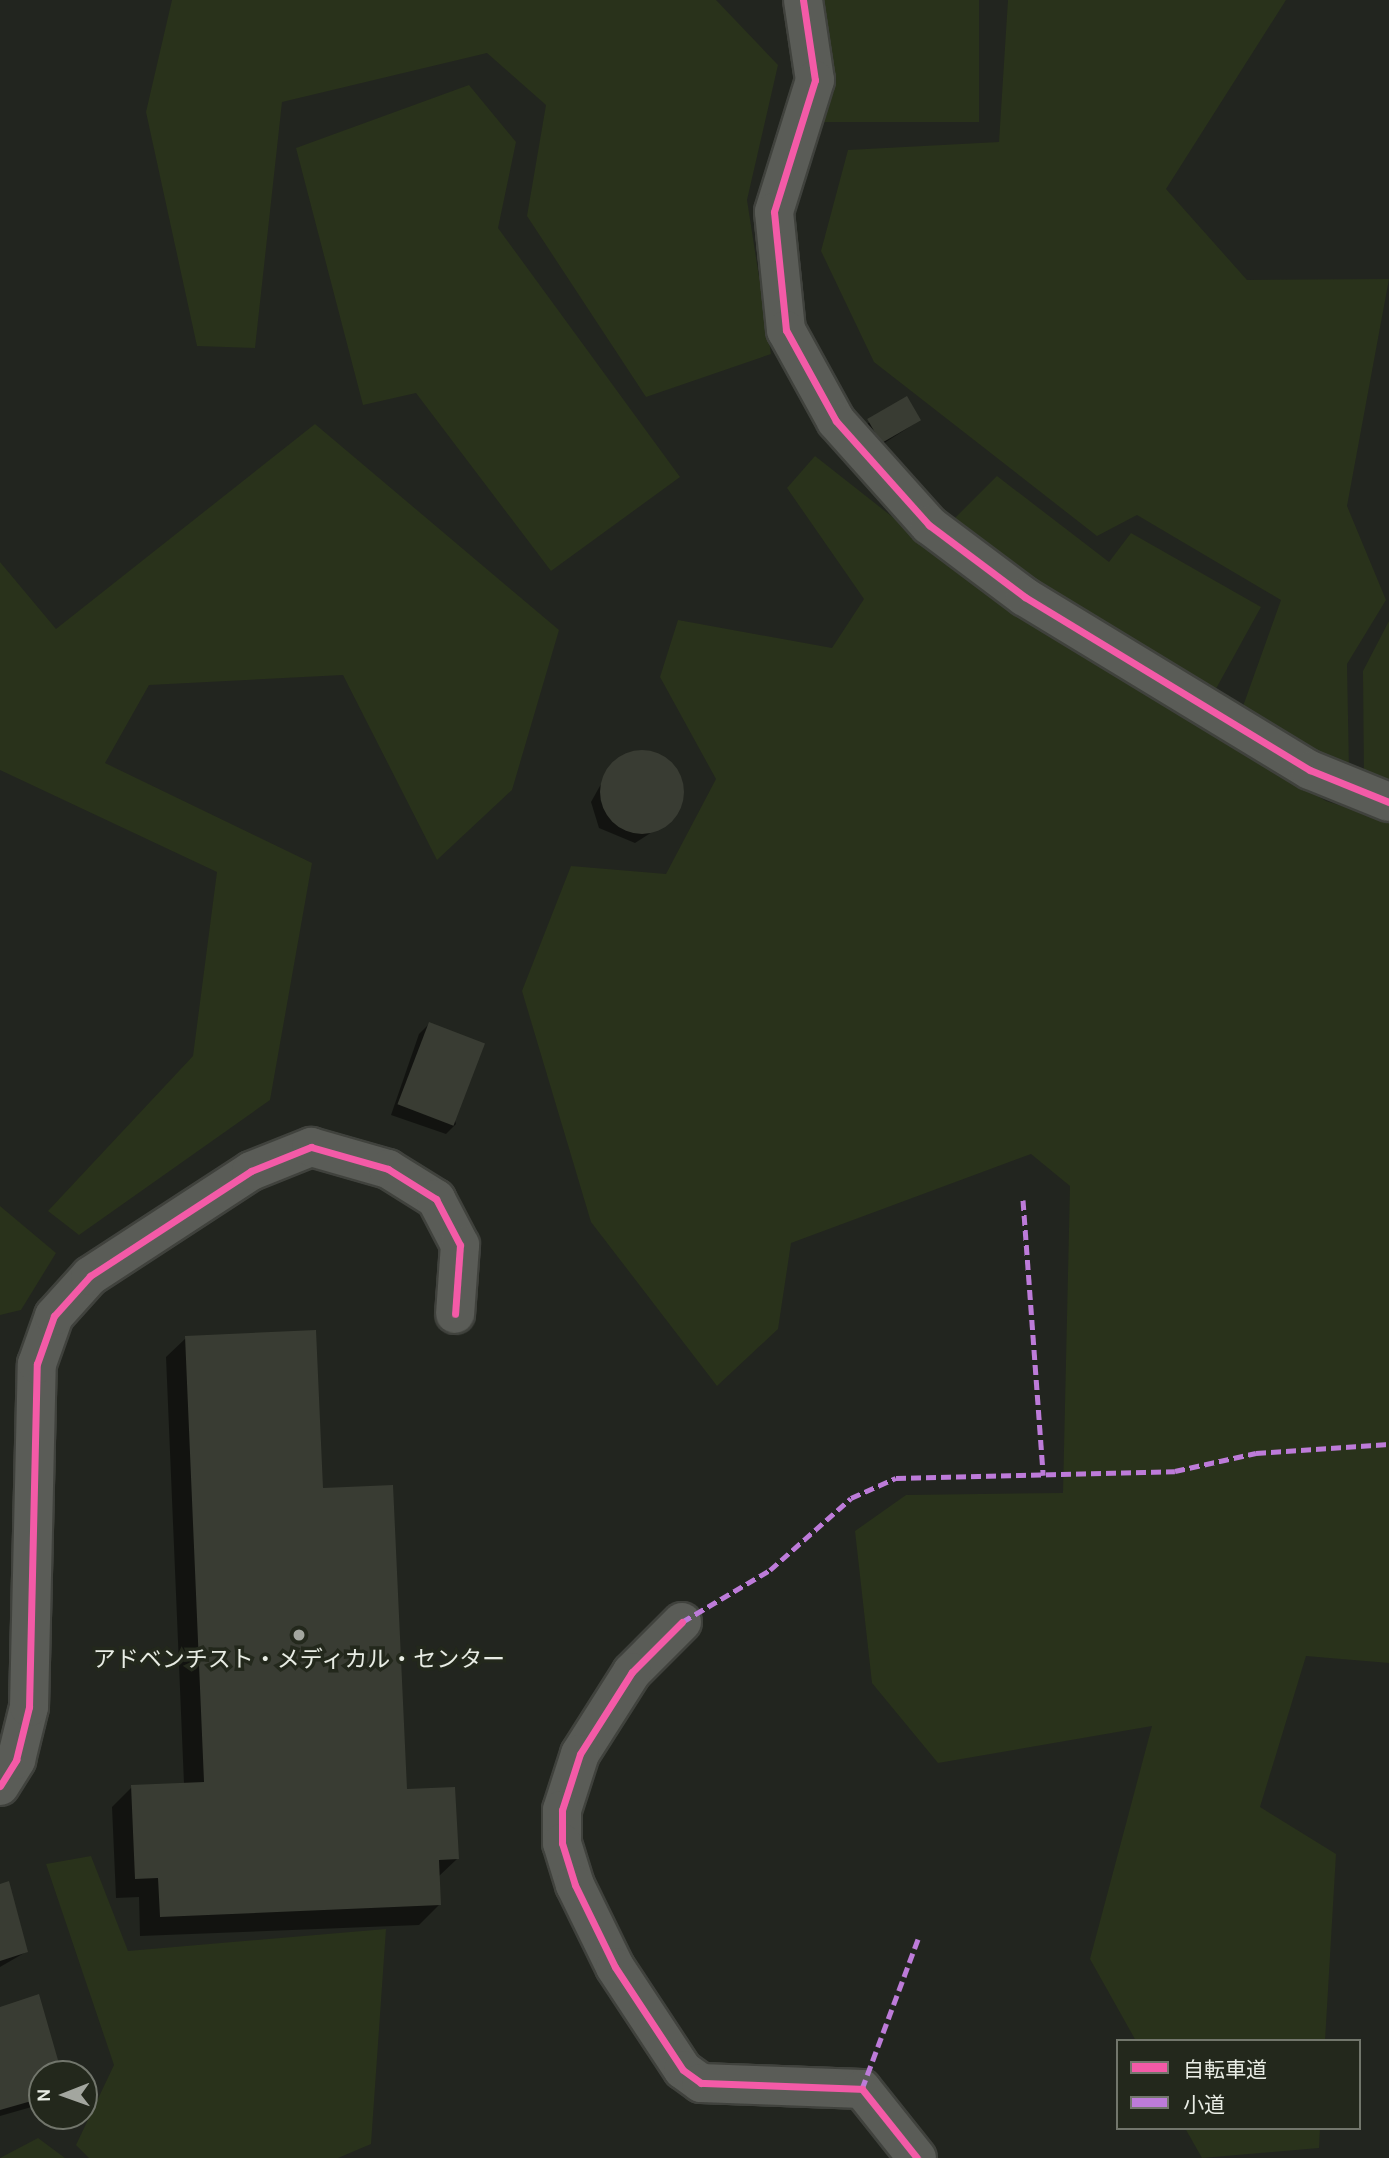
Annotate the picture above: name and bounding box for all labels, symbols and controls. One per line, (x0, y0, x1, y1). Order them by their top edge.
marker: アドベンチスト・メディカル・センター (291, 1627, 307, 1643)
place label: アドベンチスト・メディカル・センター (92, 1646, 506, 1674)
legend (1116, 2039, 1361, 2130)
text: 自転車道 (1183, 2058, 1267, 2082)
north arrow (28, 2060, 98, 2130)
text: N (33, 2088, 55, 2102)
text: 小道 (1183, 2093, 1225, 2117)

